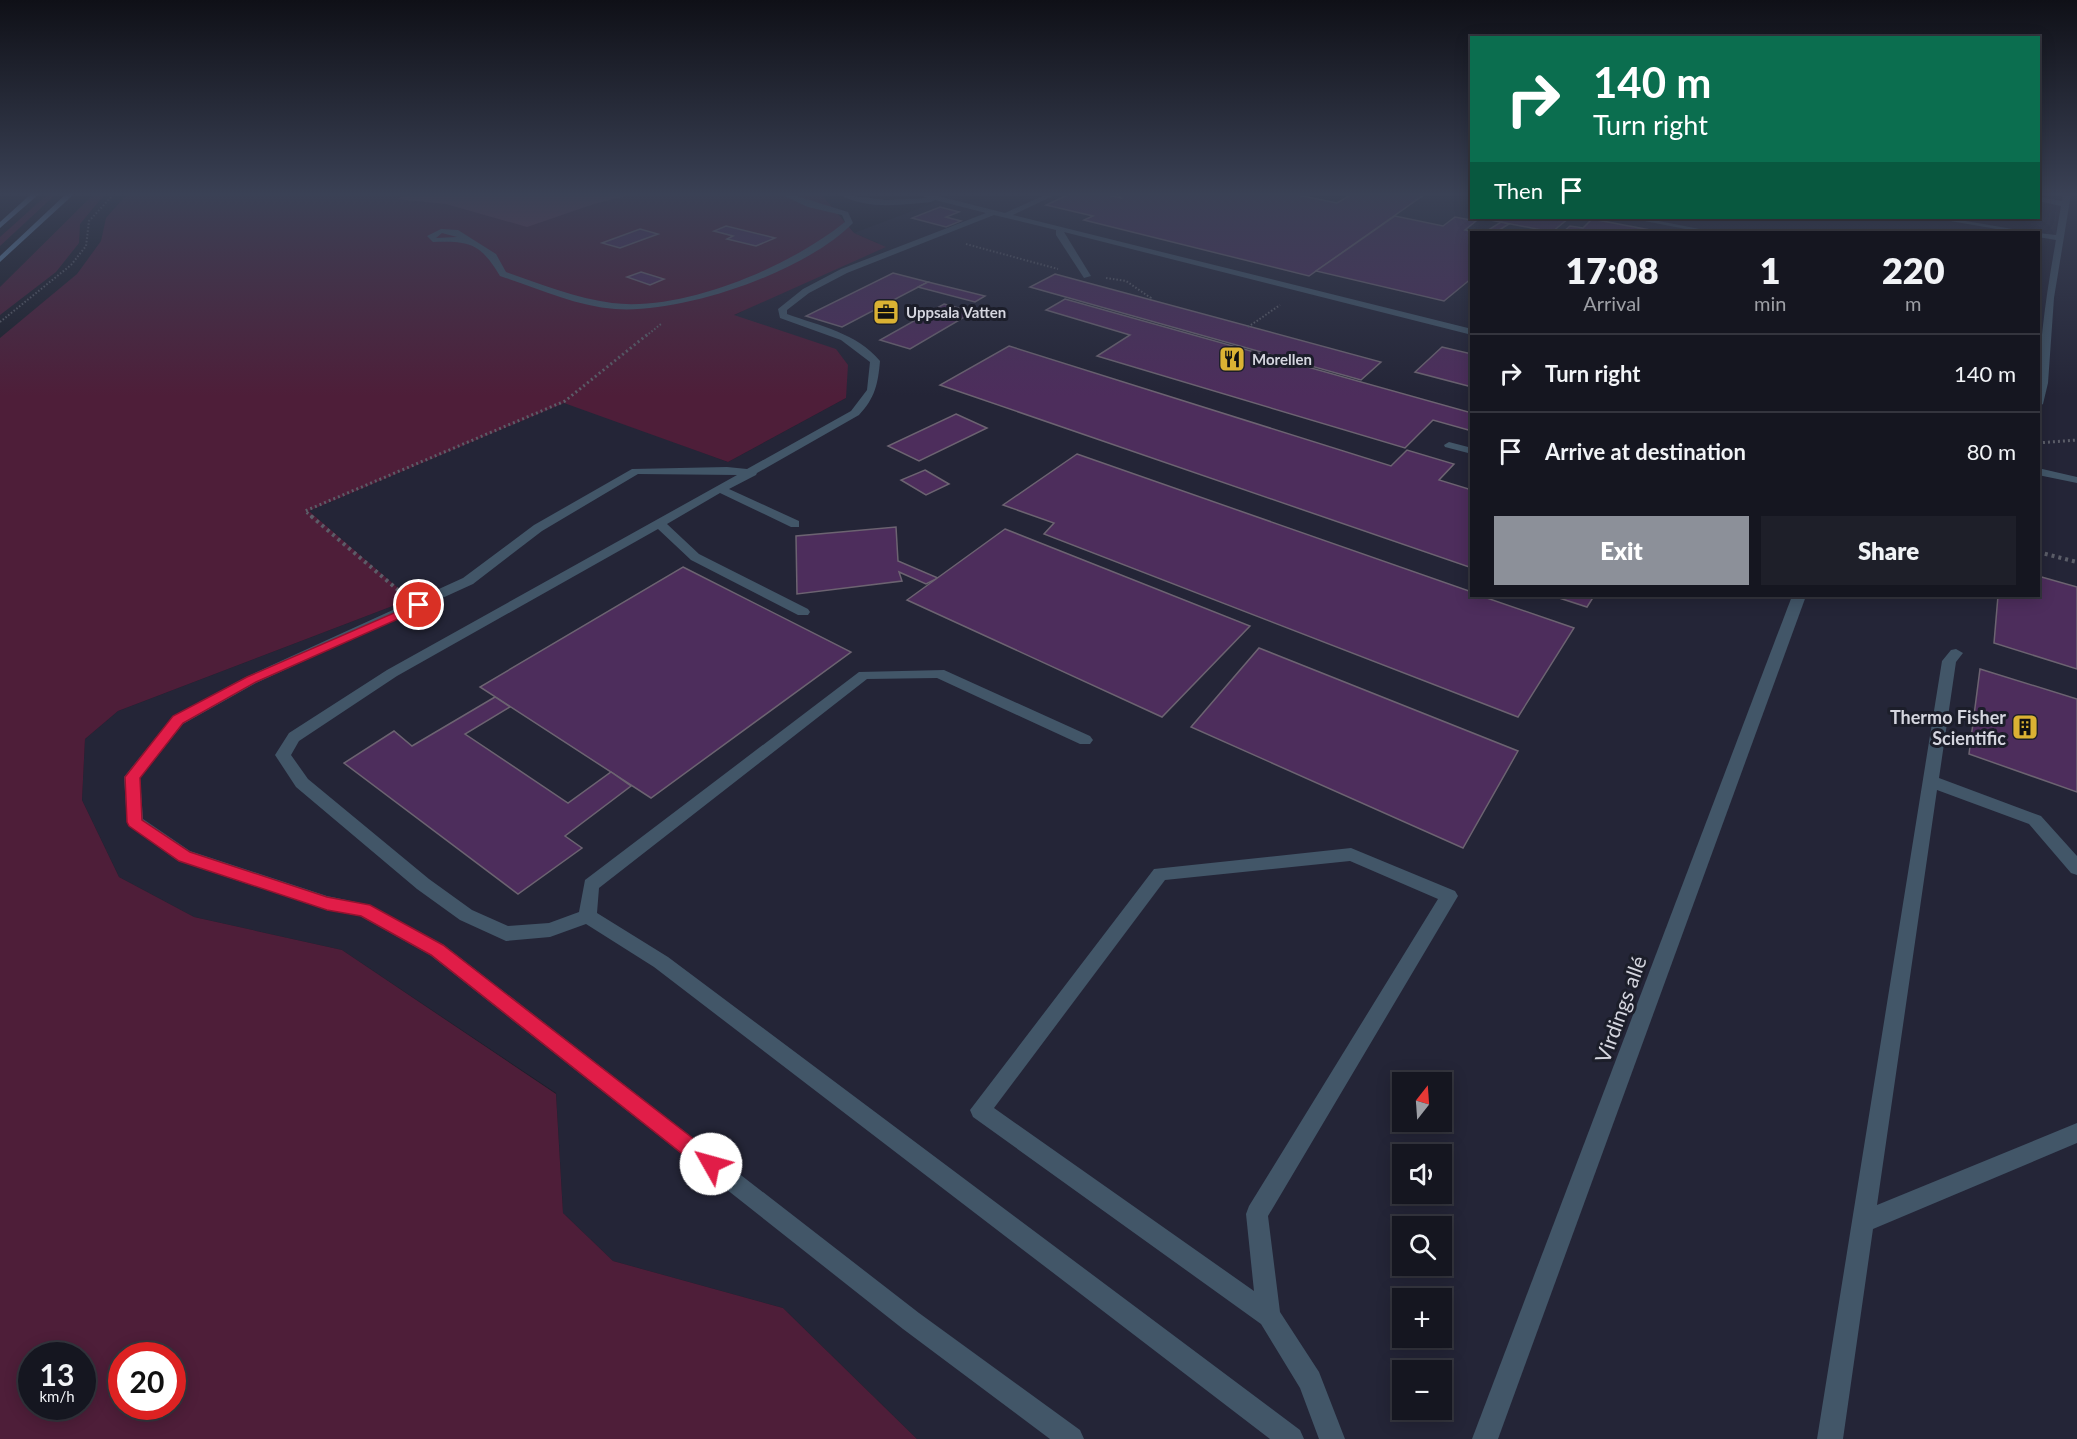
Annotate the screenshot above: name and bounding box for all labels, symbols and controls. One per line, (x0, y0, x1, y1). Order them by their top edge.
text: 140 m (1593, 57, 1711, 107)
icon: right (1494, 60, 1572, 138)
text: Turn right (1593, 108, 1708, 141)
icon: arrive (1555, 174, 1588, 207)
text: Then (1494, 177, 1543, 204)
text: 17:08 (1565, 248, 1659, 292)
text: 1 (1760, 248, 1781, 292)
text: 220 (1882, 248, 1945, 292)
text: Arrival (1583, 291, 1641, 315)
text: min (1754, 291, 1786, 315)
text: m (1905, 291, 1921, 315)
office icon: Uppsala Vatten (871, 297, 901, 327)
place label: Uppsala Vatten (906, 303, 1006, 321)
restaurant icon: Morellen (1217, 344, 1247, 374)
place label: Morellen (1252, 350, 1312, 368)
icon: right (1494, 357, 1527, 390)
text: Turn right (1545, 360, 1640, 387)
text: 140 m (1954, 360, 2016, 387)
icon: arrive (1494, 435, 1527, 468)
text: Arrive at destination (1545, 438, 1746, 465)
text: 80 m (1967, 438, 2016, 465)
button: Exit (1494, 516, 1749, 585)
button: Share (1761, 516, 2016, 585)
pin (393, 579, 444, 630)
icon: arrive (402, 588, 435, 621)
place label: Thermo Fisher Scientific (1890, 706, 2006, 749)
building icon: Thermo Fisher Scientific (2010, 712, 2040, 742)
street label: Virdings allé (1589, 952, 1651, 1066)
north arrow (1392, 1072, 1452, 1132)
map controls (1392, 1072, 1452, 1420)
position arrow (679, 1132, 743, 1196)
button: sound (1392, 1144, 1452, 1204)
button: search (1392, 1216, 1452, 1276)
button: + (1392, 1288, 1452, 1348)
speed limit sign: 20 (108, 1342, 186, 1420)
text: 13 (40, 1356, 74, 1392)
button: − (1392, 1360, 1452, 1420)
text: km/h (39, 1387, 75, 1405)

